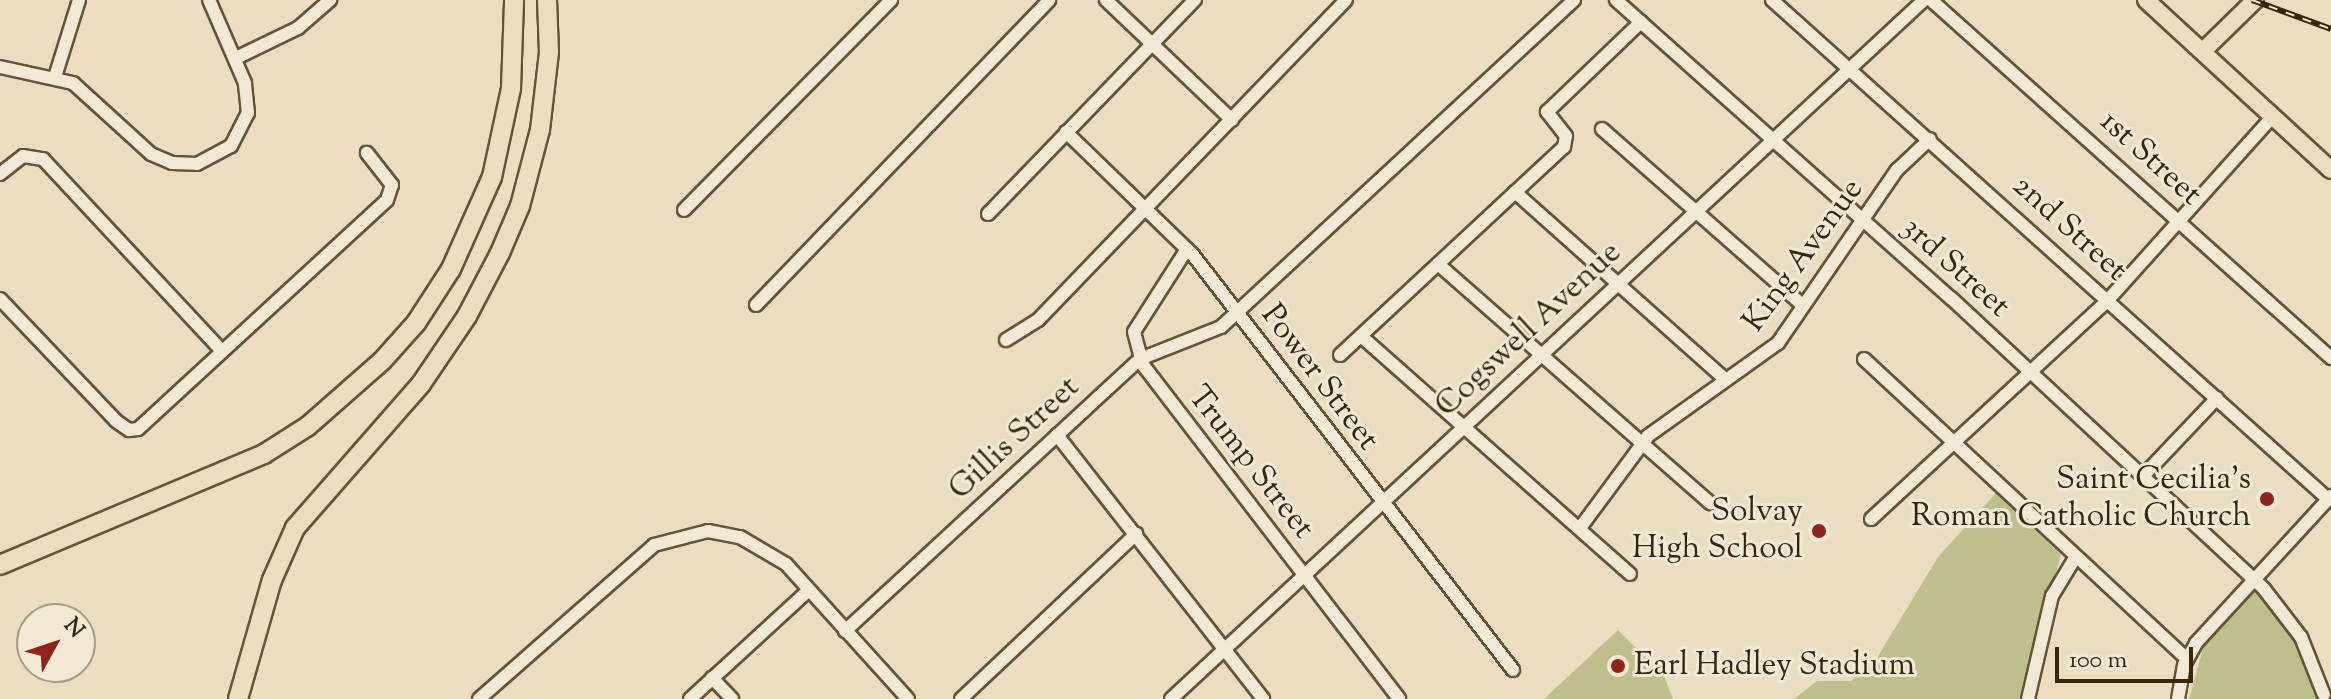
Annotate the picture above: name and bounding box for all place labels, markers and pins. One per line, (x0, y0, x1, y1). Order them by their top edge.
place label: Saint Cecilia's Roman Catholic Church (1911, 462, 2251, 537)
marker: Saint Cecilia's Roman Catholic Church (2258, 490, 2276, 508)
place label: Solvay High School (1632, 494, 1803, 569)
marker: Solvay High School (1810, 522, 1828, 540)
place label: Earl Hadley Stadium (1634, 647, 1915, 685)
marker: Earl Hadley Stadium (1609, 657, 1627, 675)

